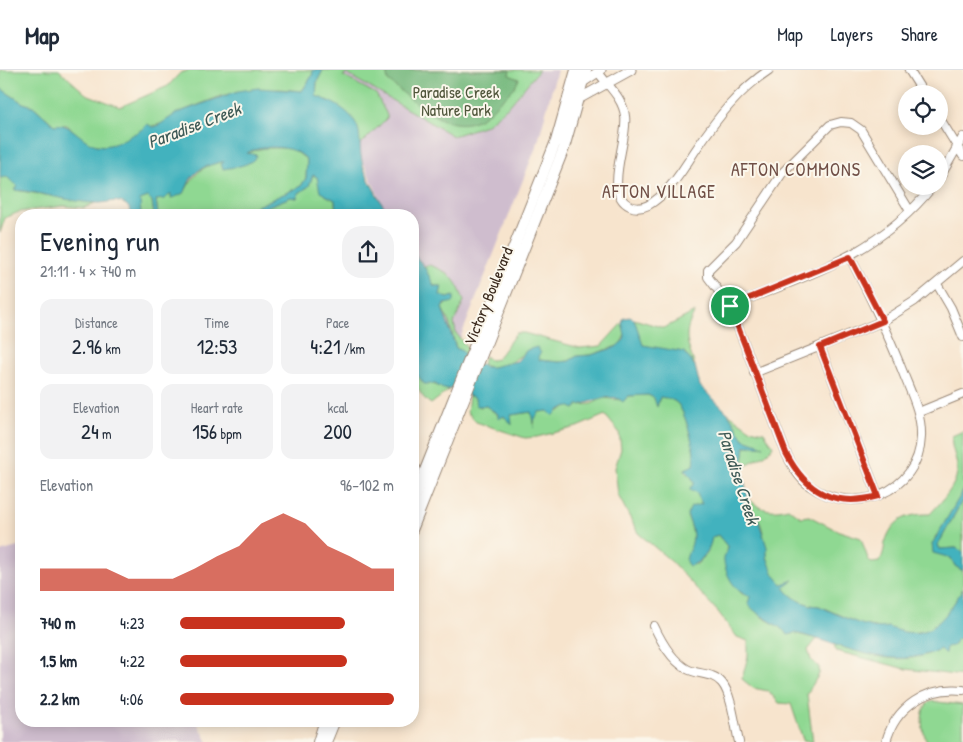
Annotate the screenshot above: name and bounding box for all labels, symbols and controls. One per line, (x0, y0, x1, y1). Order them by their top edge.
text: Map (25, 19, 59, 51)
text: Map (777, 22, 803, 47)
text: Layers (831, 22, 873, 47)
text: Share (901, 22, 938, 47)
park label: Paradise Creek Nature Park (413, 81, 500, 121)
map controls (898, 85, 948, 195)
button: locate (898, 85, 948, 135)
water label: Paradise Creek (144, 95, 245, 154)
button: layers (898, 145, 948, 195)
district label: AFTON COMMONS (731, 157, 861, 182)
district label: AFTON VILLAGE (602, 179, 716, 204)
text: Evening run (40, 222, 160, 260)
button: share (342, 226, 394, 278)
street label: Victory Boulevard (458, 244, 518, 348)
text: 21:11 · 4 × 740 m (40, 260, 136, 282)
pin (709, 285, 751, 327)
icon: arrive (716, 292, 744, 320)
text: Distance (75, 313, 118, 332)
text: Time (205, 313, 229, 332)
text: Pace (326, 313, 349, 332)
text: 2.96 (72, 332, 102, 361)
text: 12:53 (197, 332, 237, 361)
text: 4:21 (310, 332, 341, 361)
text: km (102, 339, 121, 358)
text: /km (341, 339, 365, 358)
text: Elevation (73, 398, 120, 417)
text: Heart rate (191, 398, 243, 417)
text: kcal (327, 398, 348, 417)
text: 24 (81, 417, 99, 446)
text: 156 (192, 417, 217, 446)
text: 200 (323, 417, 352, 446)
text: m (99, 424, 112, 443)
text: bpm (217, 424, 242, 443)
water label: Paradise Creek (712, 427, 766, 529)
text: Elevation (40, 474, 93, 496)
text: 96–102 m (340, 474, 394, 496)
text: 740 m (40, 612, 76, 634)
text: 4:23 (120, 612, 144, 634)
text: 1.5 km (40, 650, 77, 672)
text: 4:22 (120, 650, 145, 672)
text: 2.2 km (40, 688, 80, 710)
text: 4:06 (120, 688, 143, 710)

